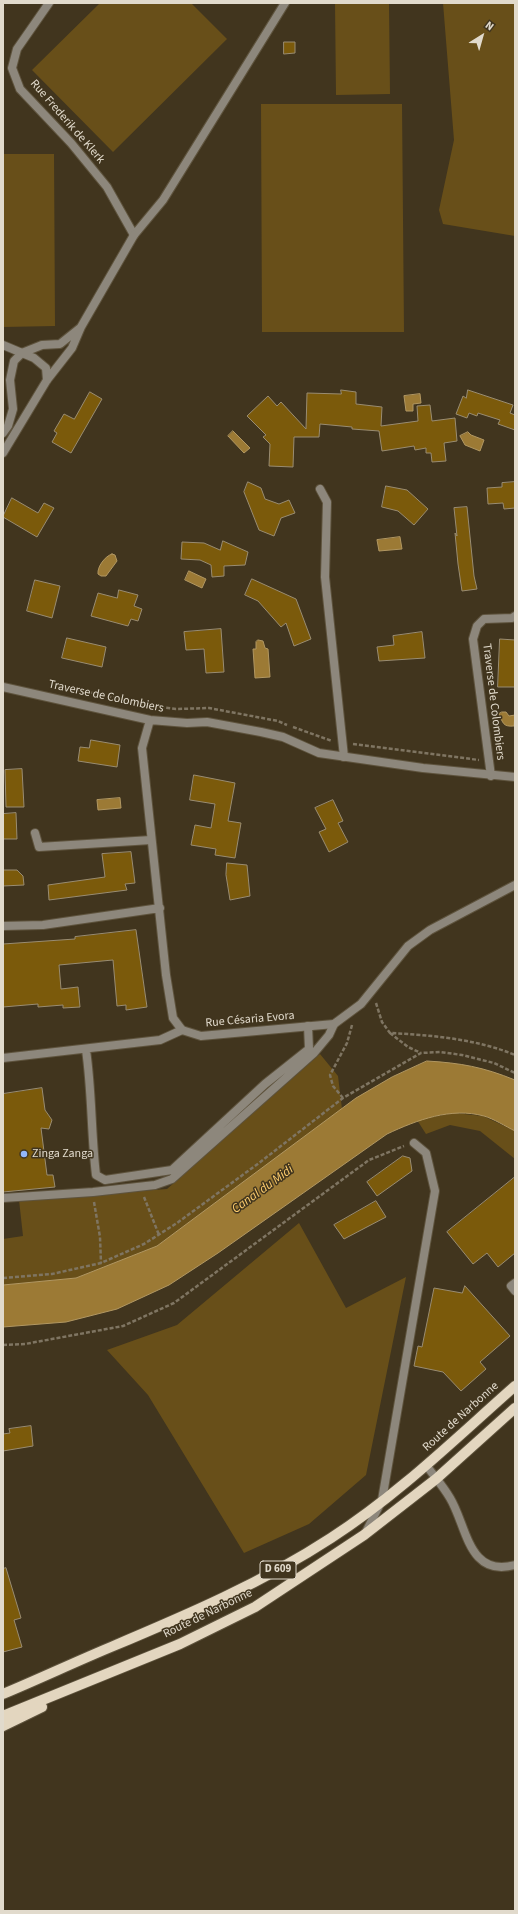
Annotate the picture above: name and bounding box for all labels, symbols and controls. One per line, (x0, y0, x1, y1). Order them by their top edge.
north arrow (462, 16, 502, 56)
text: N (482, 18, 497, 34)
street label: Rue Frederik de Klerk (27, 77, 107, 167)
street label: Traverse de Colombiers (479, 643, 507, 761)
street label: Traverse de Colombiers (47, 678, 165, 716)
street label: Rue Césaria Evora (205, 1009, 295, 1031)
place label: Zinga Zanga (32, 1147, 93, 1161)
marker: Zinga Zanga (19, 1149, 29, 1159)
water label: Canal du Midi (229, 1162, 297, 1218)
street label: Route de Narbonne (420, 1379, 502, 1455)
road number: D 609 (260, 1561, 296, 1579)
street label: Route de Narbonne (161, 1586, 255, 1642)

